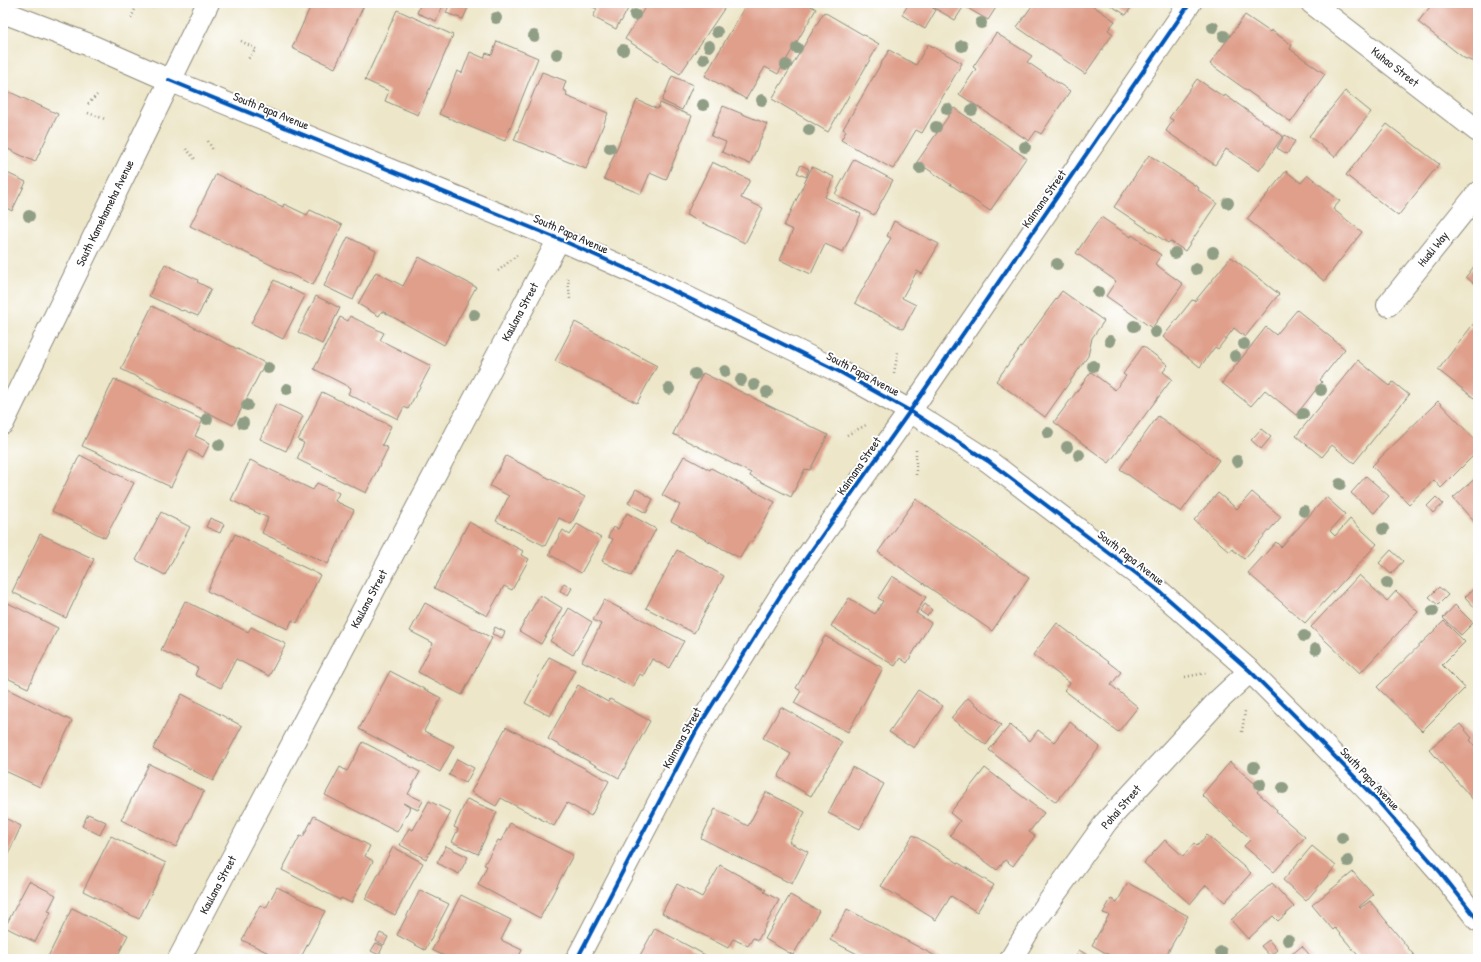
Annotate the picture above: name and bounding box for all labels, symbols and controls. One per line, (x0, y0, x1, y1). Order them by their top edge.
street label: Kuhao Street (1368, 43, 1423, 91)
street label: South Papa Avenue (231, 88, 312, 134)
street label: South Kamehameha Avenue (71, 156, 138, 269)
street label: Kaimana Street (1017, 166, 1070, 231)
street label: South Papa Avenue (531, 209, 612, 258)
street label: Huali Way (1413, 227, 1452, 270)
street label: Kaulana Street (497, 279, 543, 344)
street label: South Papa Avenue (824, 347, 903, 400)
street label: Kaimana Street (832, 433, 885, 498)
street label: South Papa Avenue (1094, 526, 1168, 589)
street label: Kaulana Street (346, 566, 392, 631)
street label: Kaimana Street (658, 703, 706, 771)
street label: South Papa Avenue (1337, 743, 1404, 814)
street label: Pohai Street (1097, 780, 1145, 833)
street label: Kaulana Street (195, 852, 241, 917)

